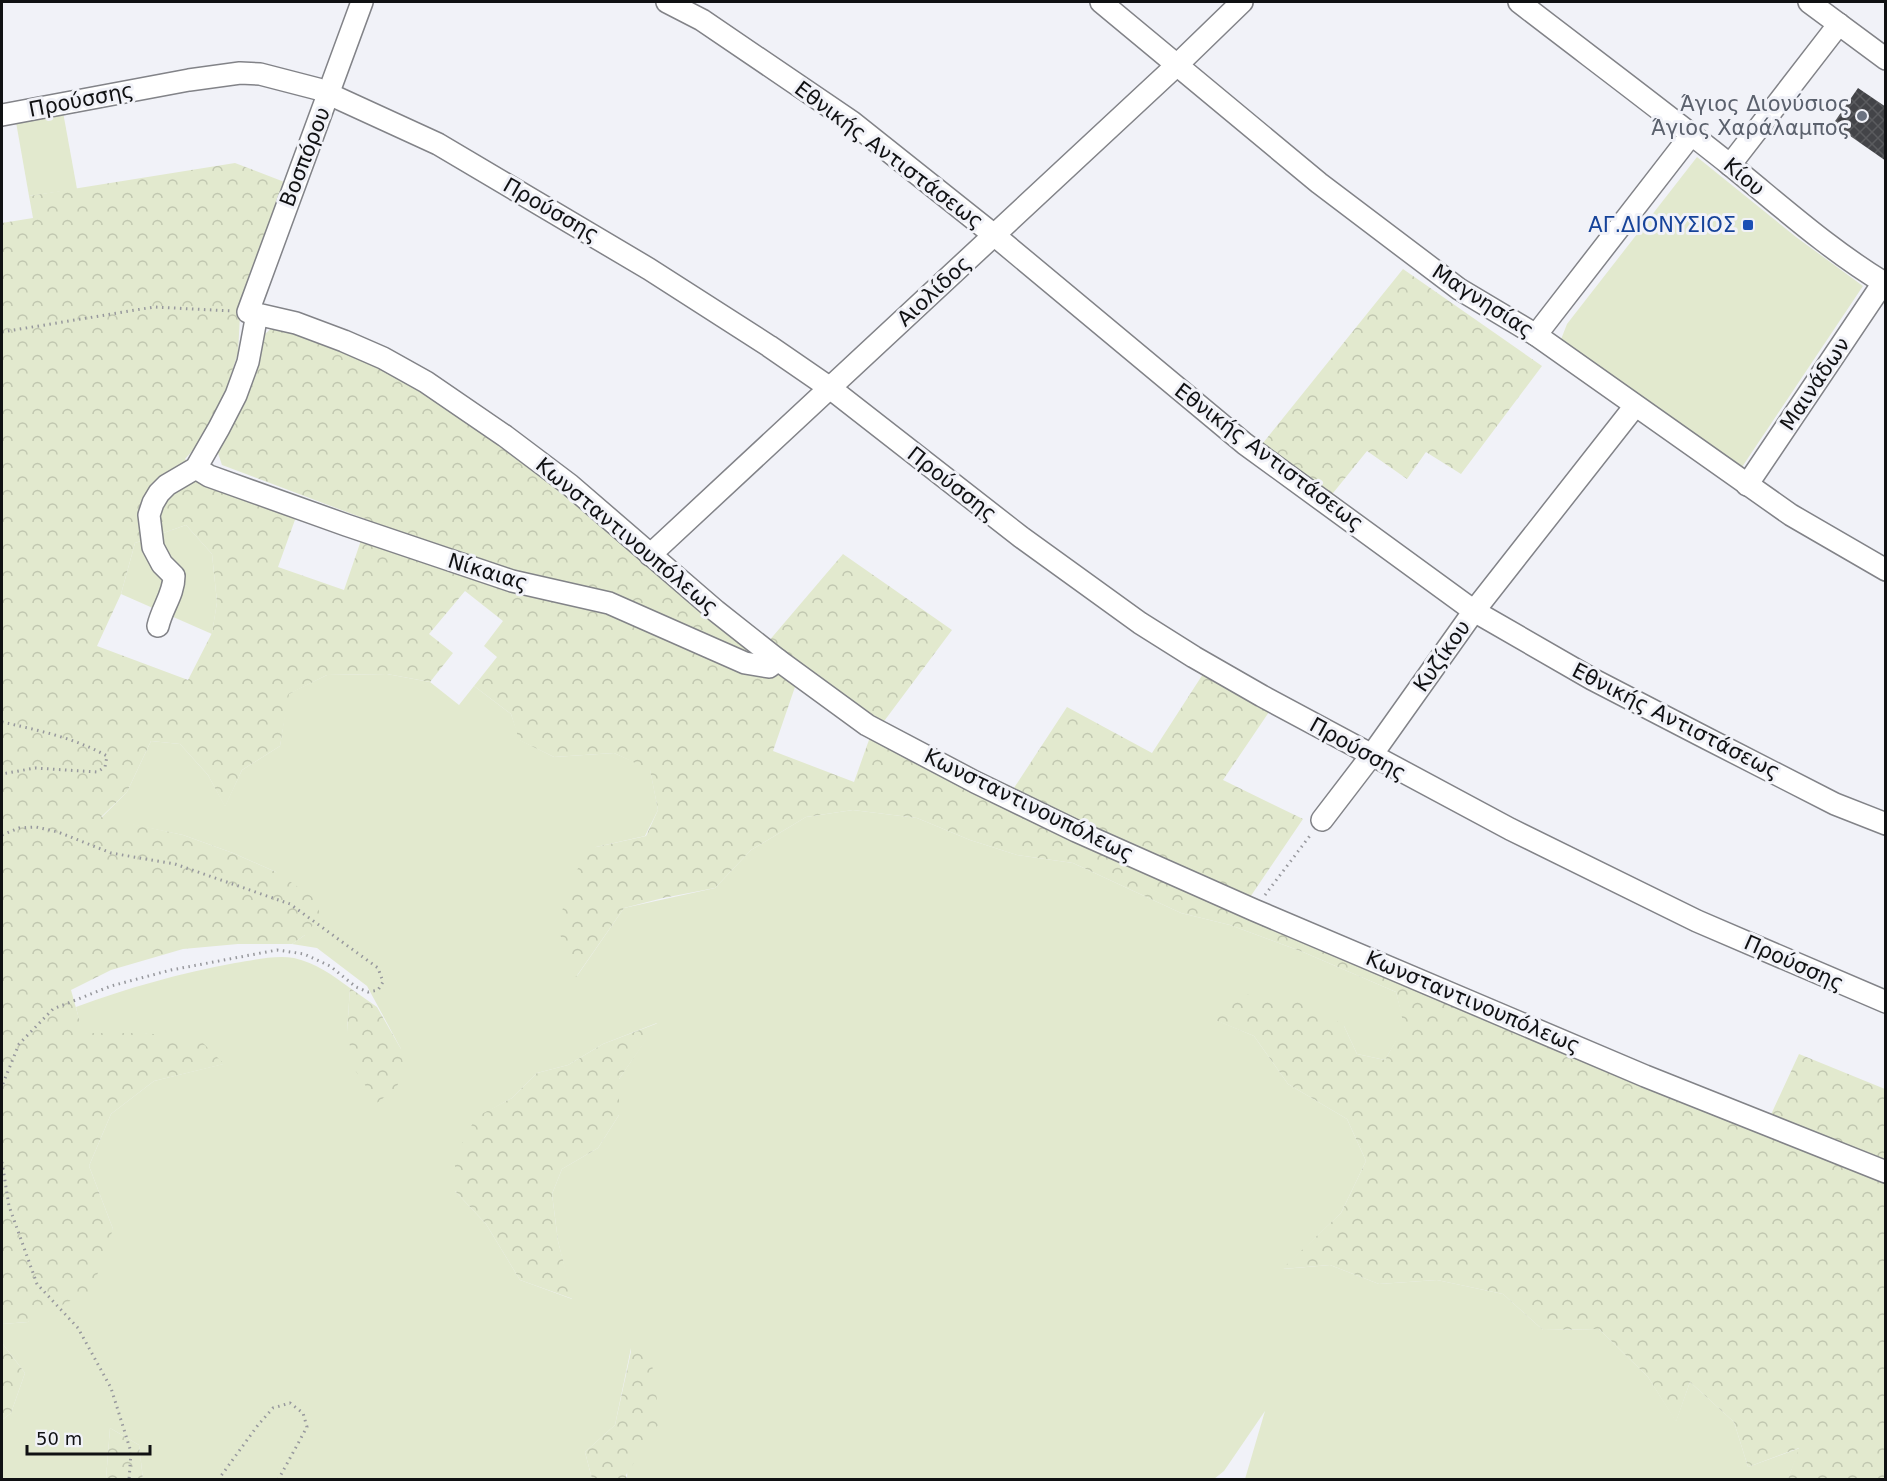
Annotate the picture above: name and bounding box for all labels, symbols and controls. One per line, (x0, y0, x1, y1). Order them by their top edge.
street label: Εθνικής Αντιστάσεως (790, 76, 988, 234)
street label: Προύσσης (26, 78, 136, 122)
place label: Άγιος Διονύσιος Άγιος Χαράλαμπος (1651, 92, 1850, 140)
street label: Βοσπόρου (275, 104, 335, 210)
marker: Άγιος Διονύσιος Άγιος Χαράλαμπος (1855, 109, 1869, 123)
street label: Κίου (1719, 153, 1769, 201)
street label: Προύσσης (499, 173, 603, 247)
place label: ΑΓ.ΔΙΟΝΥΣΙΟΣ (1588, 213, 1736, 237)
marker: ΑΓ.ΔΙΟΝΥΣΙΟΣ (1741, 218, 1755, 232)
street label: Αιολίδος (892, 251, 976, 331)
street label: Μαγνησίας (1428, 259, 1538, 343)
street label: Μαινάδων (1775, 333, 1855, 435)
street label: Εθνικής Αντιστάσεως (1170, 378, 1368, 536)
street label: Προύσσης (903, 442, 1001, 526)
street label: Κωνσταντινουπόλεως (531, 453, 723, 619)
street label: Νίκαιας (445, 548, 531, 596)
street label: Κυζίκου (1409, 616, 1475, 696)
street label: Εθνικής Αντιστάσεως (1568, 658, 1784, 784)
street label: Προύσσης (1306, 713, 1410, 785)
street label: Κωνσταντινουπόλεως (920, 744, 1138, 866)
street label: Προύσσης (1741, 930, 1847, 996)
street label: Κωνσταντινουπόλεως (1362, 946, 1584, 1058)
scale bar (27, 1418, 150, 1456)
text: 50 m (36, 1428, 82, 1449)

